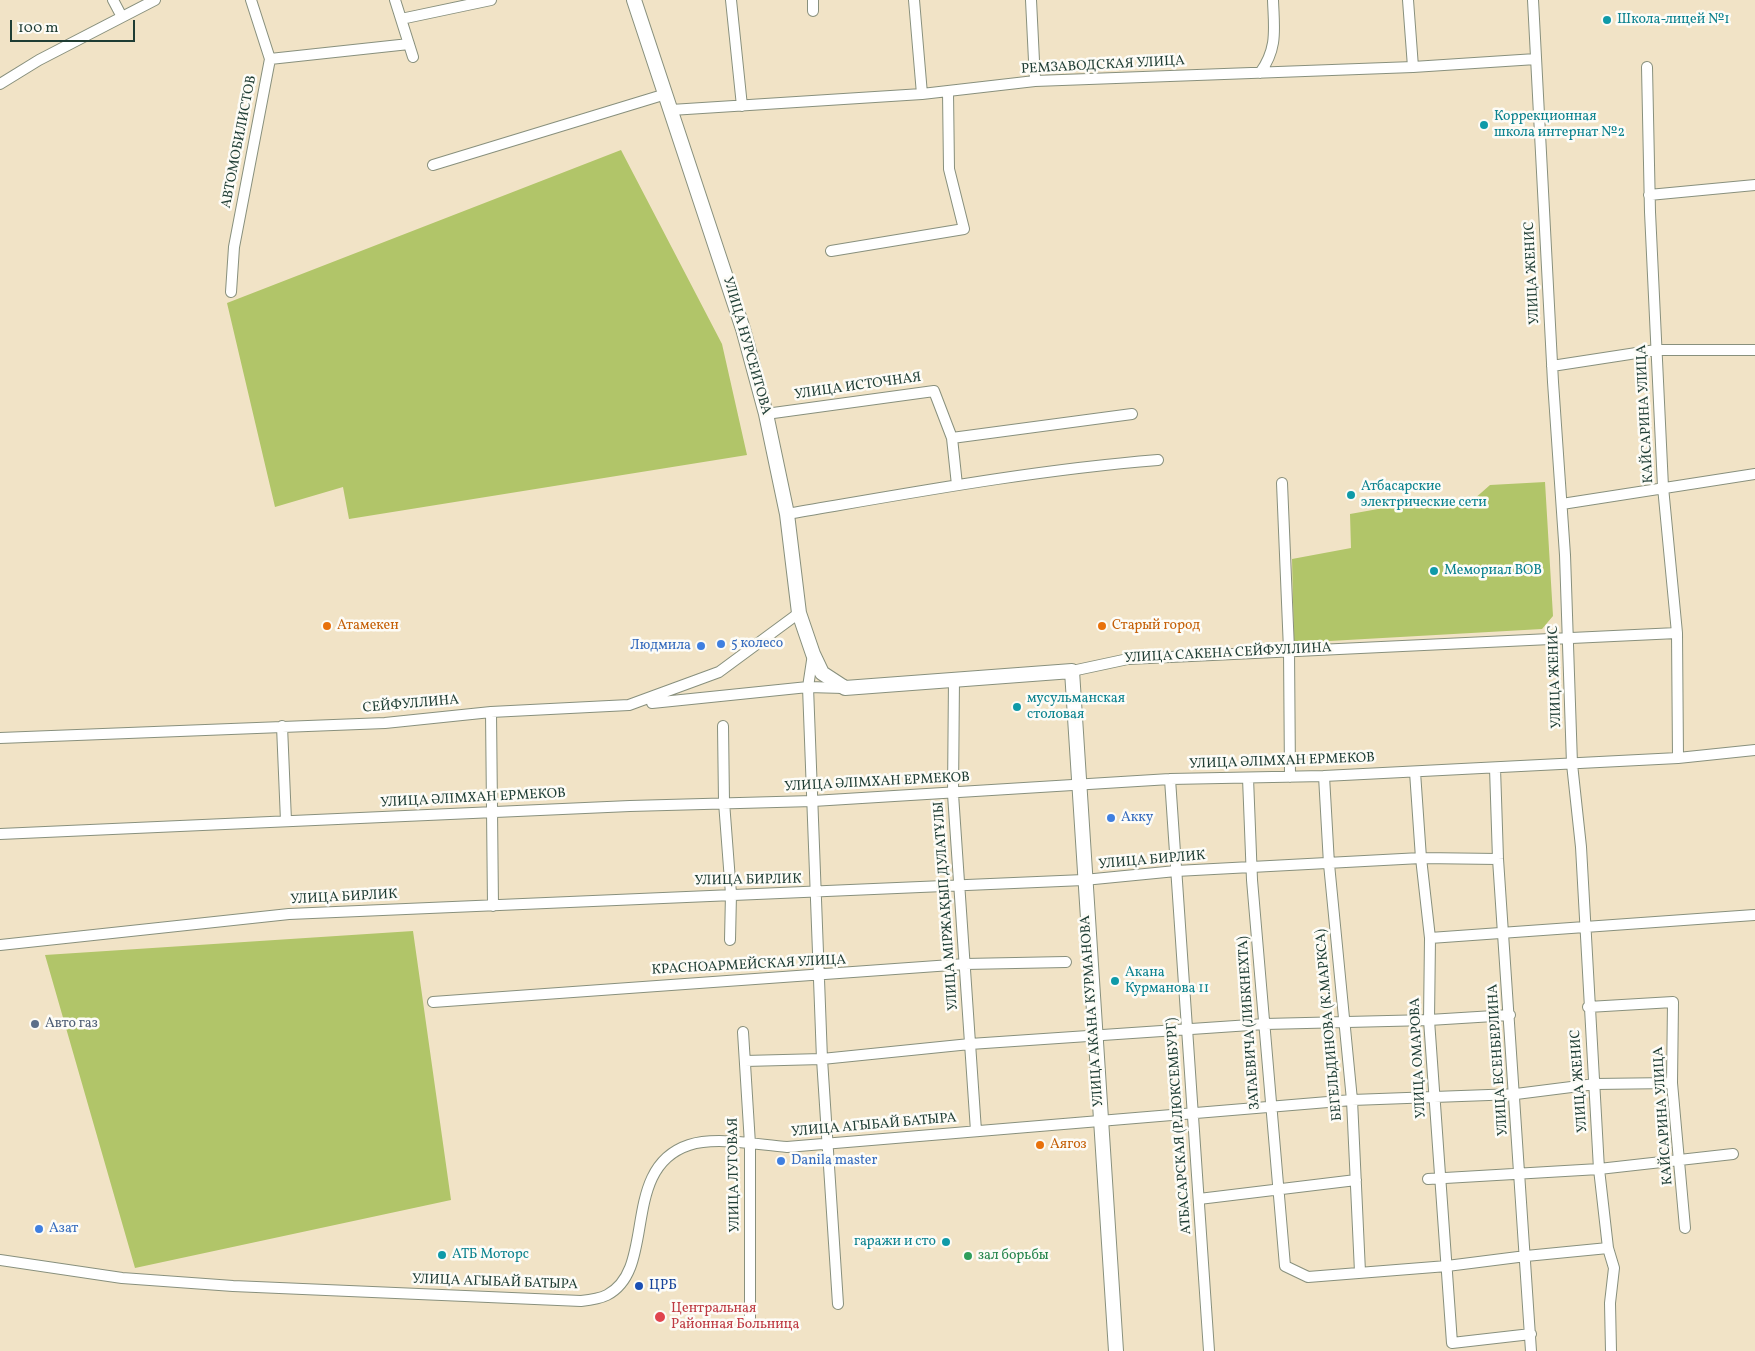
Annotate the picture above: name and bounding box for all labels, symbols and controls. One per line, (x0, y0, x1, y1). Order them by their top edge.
scale bar (12, 10, 138, 42)
place label: Школа-лицей №1 (1617, 12, 1730, 28)
marker: Школа-лицей №1 (1601, 14, 1613, 26)
text: 100 m (18, 18, 58, 39)
street label: РЕМЗАВОДСКАЯ УЛИЦА (1021, 53, 1185, 79)
street label: АВТОМОБИЛИСТОВ (219, 74, 261, 210)
place label: Коррекционная школа интернат №2 (1494, 109, 1625, 142)
marker: Коррекционная школа интернат №2 (1478, 119, 1490, 131)
street label: УЛИЦА ЖЕНИС (1522, 221, 1544, 325)
street label: УЛИЦА НУРСЕИТОВА (718, 275, 774, 417)
street label: КАЙСАРИНА УЛИЦА (1634, 344, 1658, 484)
street label: УЛИЦА ИСТОЧНАЯ (793, 370, 923, 404)
place label: Атбасарские электрические сети (1361, 479, 1487, 512)
marker: Атбасарские электрические сети (1345, 489, 1357, 501)
place label: Мемориал ВОВ (1444, 563, 1542, 579)
marker: Мемориал ВОВ (1428, 565, 1440, 577)
place label: Атамекен (337, 618, 399, 634)
place label: Старый город (1112, 618, 1200, 634)
marker: Атамекен (321, 620, 333, 632)
marker: Старый город (1096, 620, 1108, 632)
street label: УЛИЦА ЖЕНИС (1546, 625, 1566, 729)
place label: 5 колесо (731, 636, 783, 652)
place label: Людмила (630, 638, 691, 654)
marker: 5 колесо (715, 638, 727, 650)
marker: Людмила (695, 640, 707, 652)
street label: УЛИЦА САКЕНА СЕЙФУЛЛИНА (1124, 640, 1332, 668)
place label: мусульманская столовая (1027, 691, 1125, 724)
street label: СЕЙФУЛЛИНА (362, 692, 460, 718)
marker: мусульманская столовая (1011, 701, 1023, 713)
street label: УЛИЦА ӘЛІМХАН ЕРМЕКОВ (1189, 750, 1375, 774)
street label: УЛИЦА ӘЛІМХАН ЕРМЕКОВ (784, 770, 970, 796)
street label: УЛИЦА ӘЛІМХАН ЕРМЕКОВ (380, 786, 566, 812)
street label: УЛИЦА МІРЖАҚЫП ДУЛАТҰЛЫ (931, 801, 963, 1011)
place label: Акку (1121, 810, 1153, 826)
marker: Акку (1105, 812, 1117, 824)
street label: УЛИЦА БИРЛИК (1098, 848, 1206, 874)
street label: УЛИЦА БИРЛИК (694, 872, 802, 890)
street label: УЛИЦА БИРЛИК (290, 887, 398, 909)
street label: УЛИЦА АКАНА КУРМАНОВА (1078, 915, 1108, 1107)
street label: БЕГЕЛЬДИНОВА (К.МАРКСА) (1313, 928, 1347, 1122)
street label: ЗАТАЕВИЧА (ЛИБКНЕХТА) (1236, 935, 1264, 1111)
street label: КРАСНОАРМЕЙСКАЯ УЛИЦА (651, 953, 847, 979)
place label: Акана Курманова 11 (1125, 965, 1209, 998)
marker: Акана Курманова 11 (1109, 975, 1121, 987)
street label: УЛИЦА ЕСЕНБЕРЛИНА (1485, 983, 1513, 1137)
street label: УЛИЦА ОМАРОВА (1407, 997, 1431, 1119)
place label: Авто газ (45, 1016, 98, 1032)
street label: АТБАСАРСКАЯ (Р.ЛЮКСЕМБУРГ) (1164, 1017, 1196, 1235)
marker: Авто газ (29, 1018, 41, 1030)
street label: УЛИЦА ЖЕНИС (1568, 1029, 1592, 1133)
street label: КАЙСАРИНА УЛИЦА (1651, 1046, 1677, 1186)
street label: УЛИЦА АГЫБАЙ БАТЫРА (791, 1110, 957, 1142)
street label: УЛИЦА ЛУГОВАЯ (726, 1117, 744, 1233)
place label: Аягоз (1050, 1137, 1087, 1153)
marker: Аягоз (1034, 1139, 1046, 1151)
place label: Danila master (791, 1153, 877, 1169)
marker: Danila master (775, 1155, 787, 1167)
place label: Азат (49, 1221, 78, 1237)
marker: Азат (33, 1223, 45, 1235)
place label: гаражи и сто (854, 1234, 936, 1250)
marker: гаражи и сто (940, 1236, 952, 1248)
place label: АТБ Моторс (452, 1247, 529, 1263)
place label: зал борьбы (978, 1248, 1049, 1264)
marker: АТБ Моторс (436, 1249, 448, 1261)
marker: зал борьбы (962, 1250, 974, 1262)
street label: УЛИЦА АГЫБАЙ БАТЫРА (412, 1272, 578, 1294)
place label: ЦРБ (649, 1278, 677, 1294)
marker: ЦРБ (633, 1280, 645, 1292)
place label: Центральная Районная Больница (671, 1301, 799, 1334)
marker: Центральная Районная Больница (653, 1310, 667, 1324)

